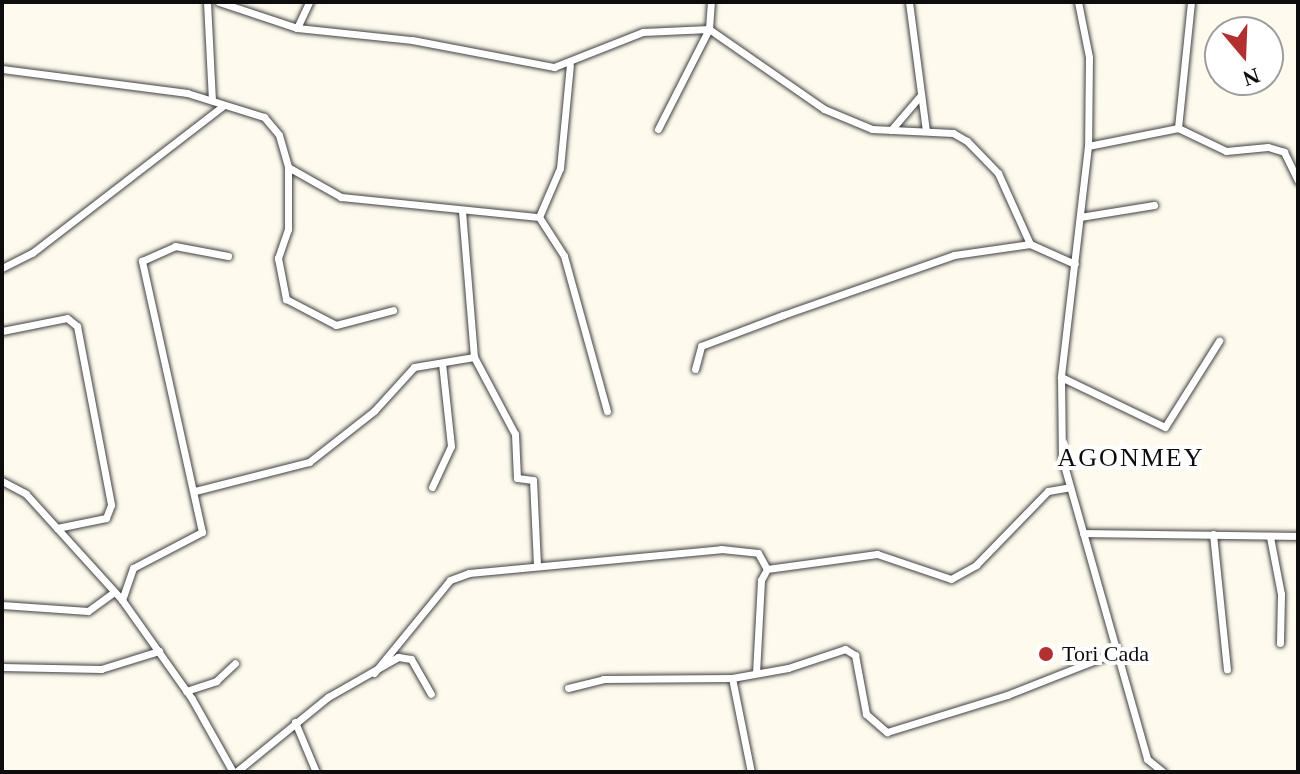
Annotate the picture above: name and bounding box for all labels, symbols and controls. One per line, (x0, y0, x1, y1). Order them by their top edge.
north arrow (1204, 16, 1284, 96)
text: N (1240, 63, 1263, 92)
district label: AGONMEY (1058, 442, 1204, 474)
place label: Tori Cada (1062, 641, 1149, 667)
marker: Tori Cada (1037, 645, 1055, 663)

